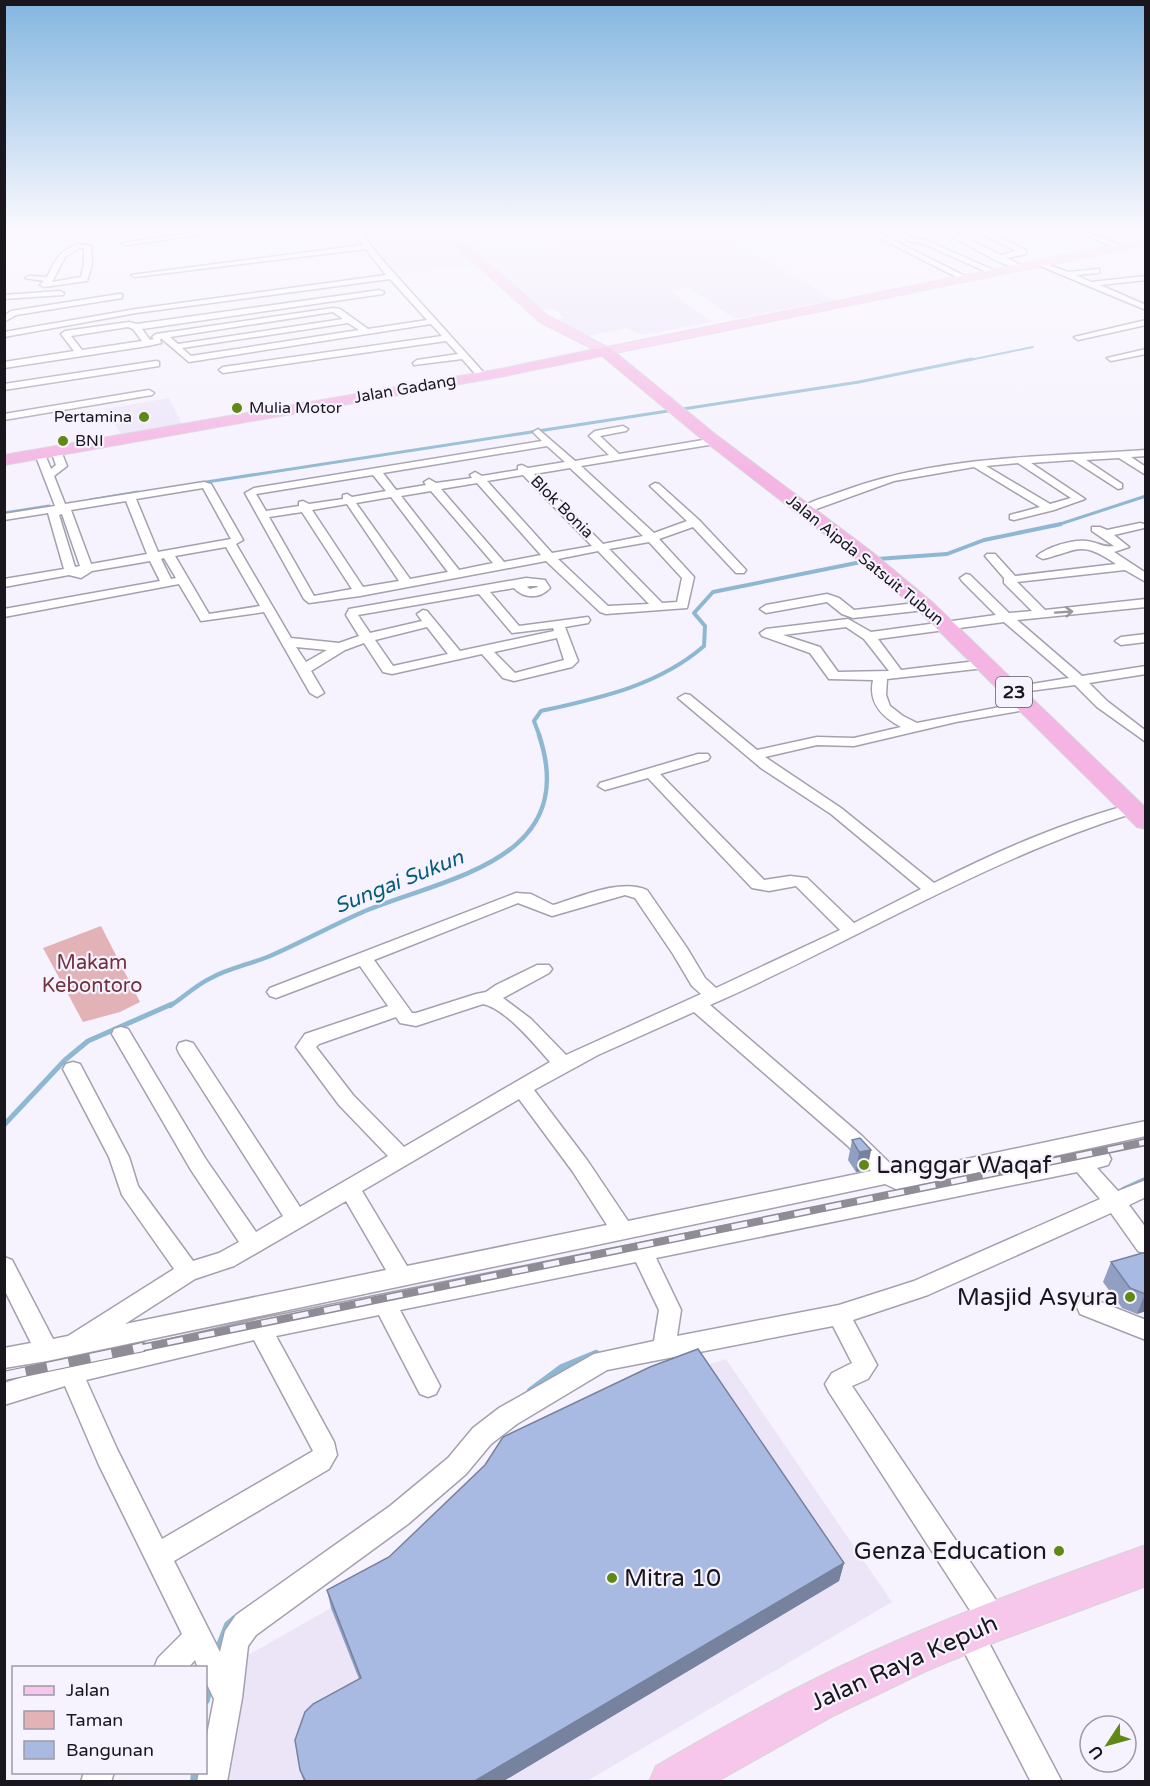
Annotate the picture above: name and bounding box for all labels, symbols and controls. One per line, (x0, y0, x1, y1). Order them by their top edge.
street label: Jalan Gadang (352, 370, 458, 408)
place label: Mulia Motor (249, 398, 343, 418)
marker: Mulia Motor (230, 401, 244, 415)
place label: Pertamina (54, 407, 132, 427)
marker: Pertamina (137, 410, 151, 424)
place label: BNI (75, 431, 104, 451)
marker: BNI (56, 434, 70, 448)
street label: Blok Bonia (526, 471, 598, 543)
street label: Jalan Aipda Satsuit Tubun (782, 490, 948, 630)
one-way arrow (1054, 606, 1074, 617)
road number: 23 (996, 677, 1032, 707)
water label: Sungai Sukun (331, 844, 468, 919)
park label: Makam Kebontoro (42, 951, 142, 998)
place label: Langgar Waqaf (876, 1151, 1052, 1180)
marker: Langgar Waqaf (857, 1158, 871, 1172)
place label: Masjid Asyura (957, 1283, 1118, 1312)
marker: Masjid Asyura (1123, 1290, 1137, 1304)
place label: Genza Education (854, 1537, 1047, 1566)
marker: Genza Education (1052, 1544, 1066, 1558)
place label: Mitra 10 (624, 1564, 721, 1593)
marker: Mitra 10 (605, 1571, 619, 1585)
street label: Jalan Raya Kepuh (806, 1609, 1002, 1717)
legend (12, 1666, 207, 1774)
text: Jalan (66, 1679, 110, 1701)
text: Taman (66, 1709, 123, 1731)
north arrow (1078, 1714, 1138, 1774)
text: Bangunan (66, 1739, 154, 1761)
text: U (1085, 1741, 1108, 1763)

